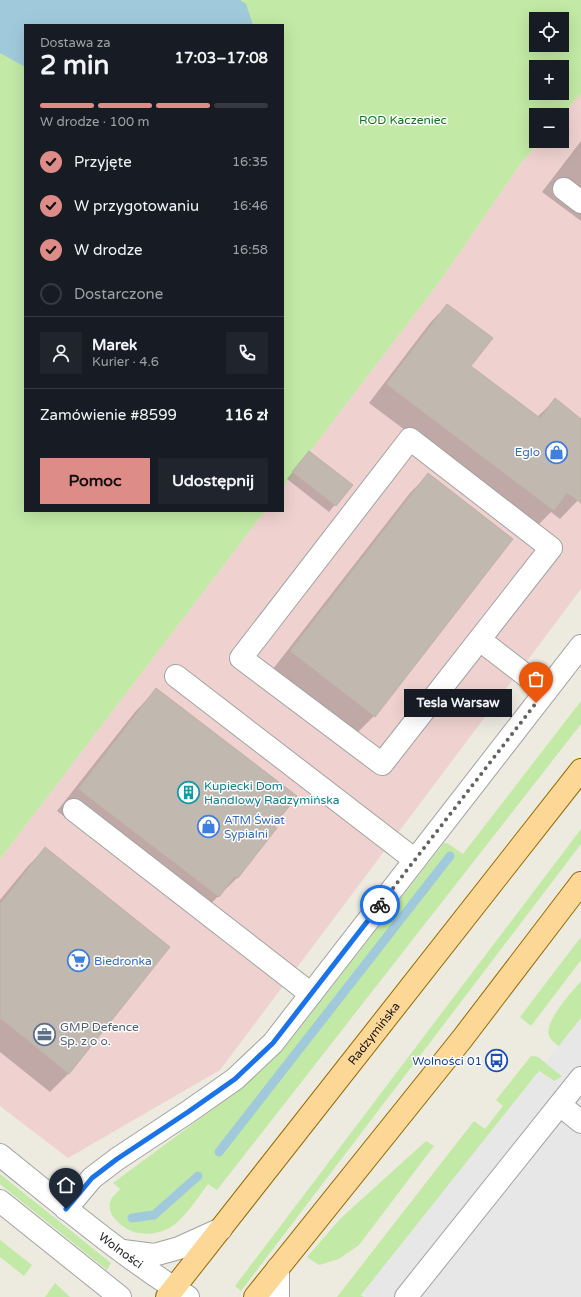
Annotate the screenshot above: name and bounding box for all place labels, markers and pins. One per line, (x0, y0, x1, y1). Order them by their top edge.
shop icon: Eglo (543, 439, 569, 465)
place label: Eglo (515, 445, 540, 459)
pin (519, 662, 553, 703)
callout: Tesla Warsaw (404, 689, 512, 717)
place label: Kupiecki Dom Handlowy Radzymińska (204, 779, 339, 807)
building icon: Kupiecki Dom Handlowy Radzymińska (175, 780, 201, 806)
place label: ATM Świat Sypialni (224, 813, 285, 841)
shop icon: ATM Świat Sypialni (196, 814, 222, 840)
supermarket icon: Biedronka (66, 948, 92, 974)
place label: Biedronka (94, 954, 152, 968)
place label: GMP Defence Sp. z o o. (60, 1020, 139, 1048)
office icon: GMP Defence Sp. z o o. (32, 1021, 58, 1047)
bus stop icon: Wolności 01 (484, 1048, 510, 1074)
place label: Wolności 01 (412, 1054, 482, 1068)
pin (49, 1168, 83, 1209)

